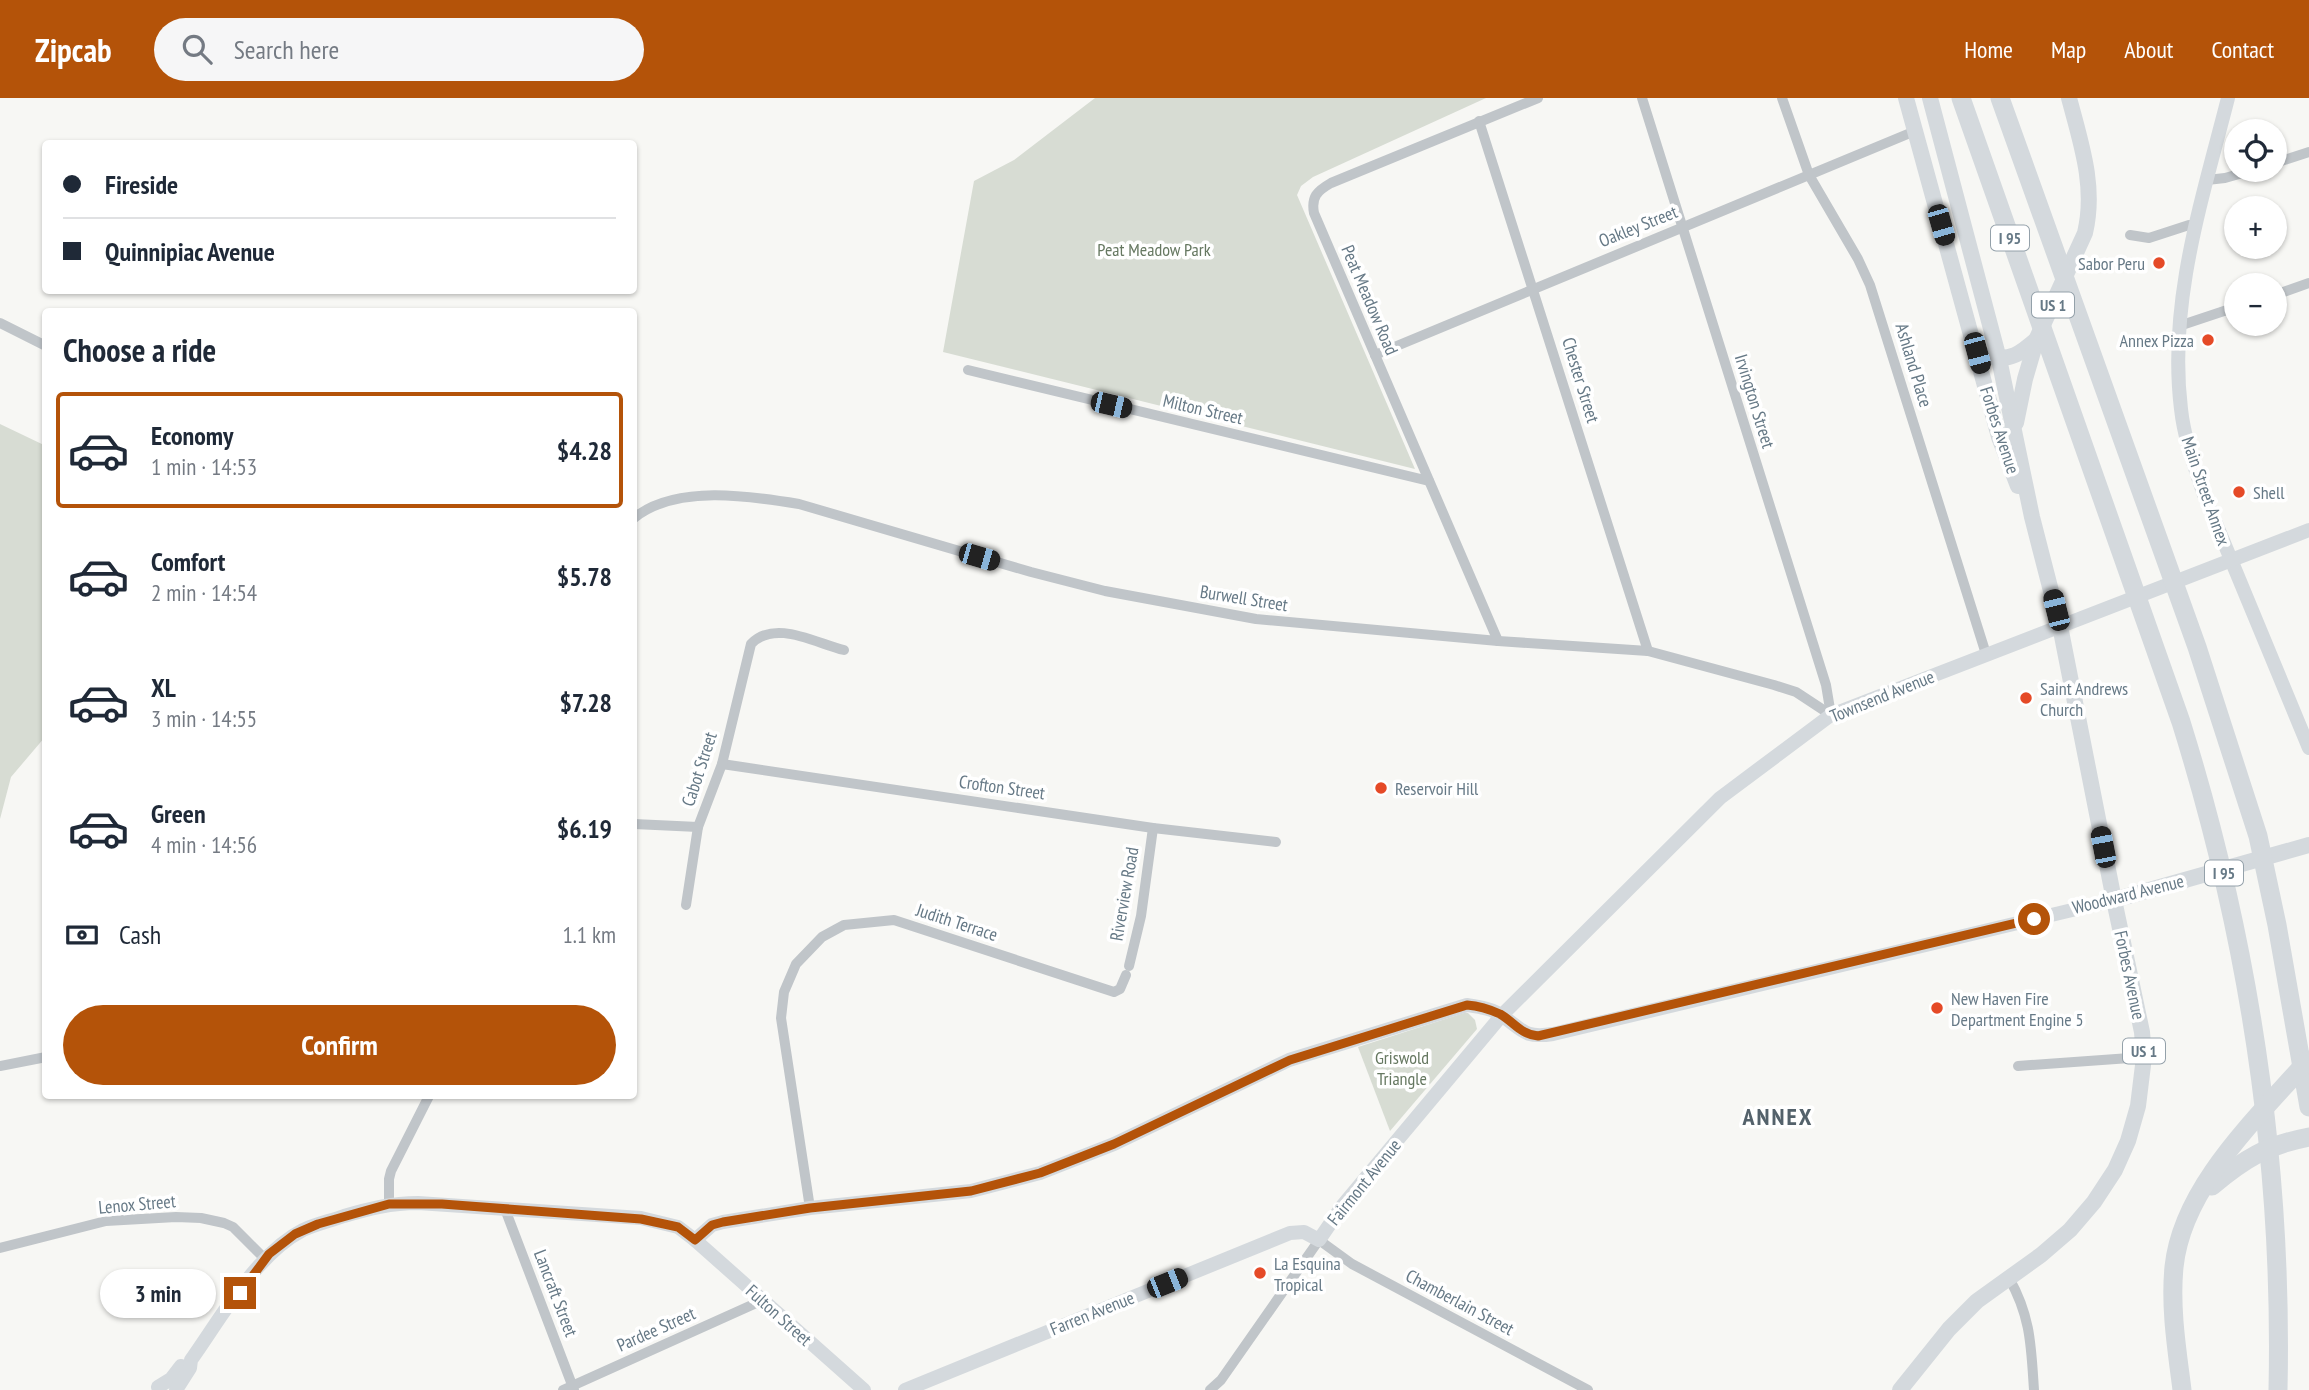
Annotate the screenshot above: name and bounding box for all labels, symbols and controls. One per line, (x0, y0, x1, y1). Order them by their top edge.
search box (154, 18, 644, 81)
text: Zipcab (35, 28, 112, 71)
icon: search (178, 30, 216, 68)
text: Search here (234, 33, 339, 66)
text: Home (1964, 34, 2013, 65)
text: Map (2051, 34, 2086, 65)
text: About (2124, 34, 2173, 65)
text: Contact (2211, 34, 2274, 65)
map controls (2224, 119, 2287, 336)
button: locate (2224, 119, 2287, 182)
text: Fireside (105, 168, 178, 201)
button: + (2224, 196, 2287, 259)
street label: Oakley Street (1595, 200, 1681, 252)
car (1926, 202, 1957, 248)
road number: I 95 (1991, 226, 2029, 250)
text: Quinnipiac Avenue (105, 235, 275, 268)
park label: Peat Meadow Park (1097, 238, 1211, 261)
street label: Peat Meadow Road (1336, 242, 1404, 358)
place label: Sabor Peru (2078, 252, 2145, 275)
marker: Sabor Peru (2151, 255, 2167, 271)
button: − (2224, 273, 2287, 336)
road number: US 1 (2032, 293, 2074, 318)
street label: Ashland Place (1890, 320, 1938, 410)
text: Choose a ride (63, 329, 216, 371)
place label: Annex Pizza (2120, 329, 2194, 352)
car (1962, 330, 1993, 376)
marker: Annex Pizza (2200, 332, 2216, 348)
street label: Chester Street (1557, 335, 1605, 425)
street label: Irvington Street (1730, 351, 1780, 451)
street label: Forbes Avenue (1975, 383, 2025, 477)
street label: Milton Street (1161, 389, 1245, 429)
car (1089, 390, 1134, 420)
icon: car (67, 419, 130, 482)
text: Economy (151, 419, 233, 452)
street label: Main Street Annex (2177, 433, 2236, 549)
text: $4.28 (557, 434, 612, 467)
text: 1 min · 14:53 (151, 452, 257, 481)
place label: Shell (2253, 481, 2285, 504)
marker: Shell (2231, 484, 2247, 500)
car (956, 541, 1003, 573)
icon: car (67, 545, 130, 608)
text: Comfort (151, 545, 225, 578)
text: $5.78 (557, 560, 612, 593)
text: 2 min · 14:54 (151, 578, 257, 607)
street label: Burwell Street (1198, 580, 1290, 616)
car (2041, 587, 2072, 633)
street label: Townsend Avenue (1827, 665, 1937, 727)
icon: car (67, 671, 130, 734)
text: XL (151, 671, 176, 704)
place label: Saint Andrews Church (2040, 677, 2128, 721)
text: $7.28 (559, 686, 612, 719)
marker: Saint Andrews Church (2018, 690, 2034, 706)
text: 3 min · 14:55 (151, 704, 257, 733)
street label: Cabot Street (676, 729, 722, 809)
street label: Crofton Street (958, 770, 1046, 804)
place label: Reservoir Hill (1395, 777, 1479, 800)
marker: Reservoir Hill (1373, 780, 1389, 796)
icon: car (67, 797, 130, 860)
text: Green (151, 797, 206, 830)
text: $6.19 (557, 812, 612, 845)
car (2089, 824, 2118, 870)
text: 4 min · 14:56 (151, 830, 257, 859)
street label: Riverview Road (1104, 845, 1144, 943)
road number: I 95 (2205, 860, 2243, 886)
street label: Woodward Avenue (2070, 869, 2186, 919)
street label: Judith Terrace (912, 898, 1001, 946)
route start (2018, 903, 2050, 935)
icon: cash (63, 916, 101, 954)
text: Cash (119, 918, 161, 951)
text: 1.1 km (562, 920, 616, 949)
street label: Forbes Avenue (2109, 928, 2151, 1022)
place label: New Haven Fire Department Engine 5 (1951, 987, 2084, 1031)
marker: New Haven Fire Department Engine 5 (1929, 1000, 1945, 1016)
button: Confirm (63, 1005, 616, 1085)
road number: US 1 (2123, 1038, 2165, 1063)
park label: Griswold Triangle (1375, 1046, 1429, 1090)
district label: ANNEX (1742, 1101, 1813, 1132)
street label: Fairmont Avenue (1322, 1134, 1406, 1230)
street label: Lenox Street (97, 1189, 177, 1219)
street label: Lancraft Street (529, 1246, 583, 1340)
place label: La Esquina Tropical (1274, 1252, 1341, 1296)
street label: Chamberlain Street (1402, 1264, 1518, 1340)
car (1144, 1265, 1191, 1301)
marker: La Esquina Tropical (1252, 1265, 1268, 1281)
callout: 3 min (100, 1268, 216, 1318)
route end (224, 1277, 256, 1309)
text: 3 min (135, 1279, 181, 1308)
street label: Fulton Street (741, 1279, 817, 1351)
street label: Farren Avenue (1047, 1286, 1137, 1340)
street label: Pardee Street (613, 1302, 699, 1356)

